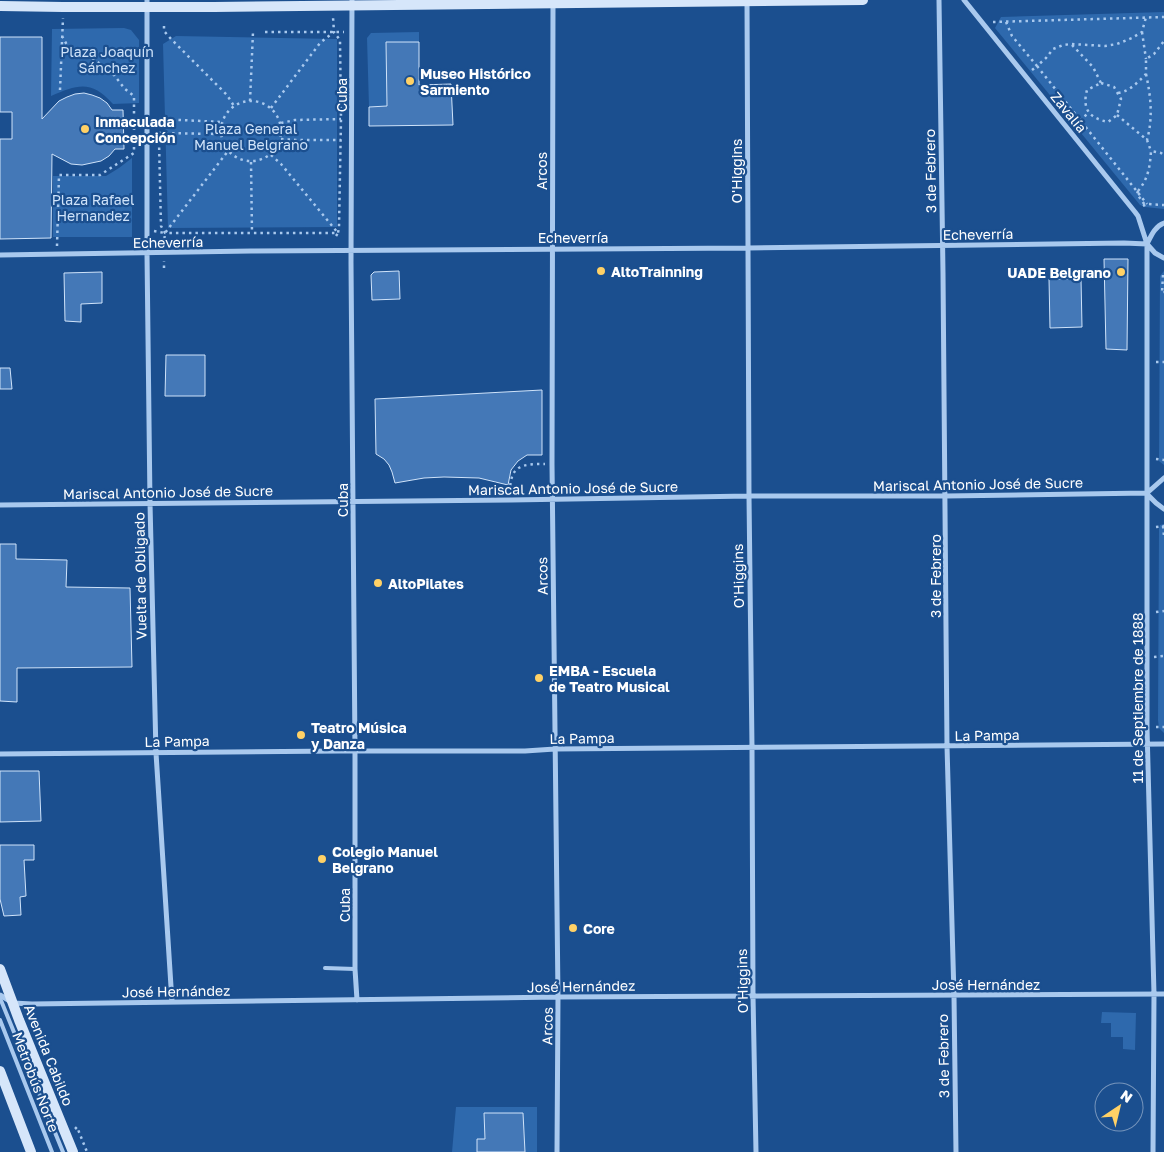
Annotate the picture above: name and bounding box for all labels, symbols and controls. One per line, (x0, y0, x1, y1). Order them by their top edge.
park label: Plaza Joaquín Sánchez (60, 43, 154, 76)
place label: Museo Histórico Sarmiento (420, 65, 531, 98)
marker: Museo Histórico Sarmiento (404, 75, 416, 87)
street label: Cuba (333, 78, 350, 112)
street label: Zavalía (1047, 88, 1091, 136)
place label: Inmaculada Concepción (95, 113, 176, 146)
park label: Plaza General Manuel Belgrano (194, 120, 308, 153)
marker: Inmaculada Concepción (79, 123, 91, 135)
street label: 3 de Febrero (921, 129, 939, 213)
street label: O'Higgins (728, 139, 745, 203)
street label: Arcos (533, 152, 550, 190)
park label: Plaza Rafael Hernandez (52, 191, 134, 224)
street label: Echeverría (942, 225, 1014, 243)
street label: Echeverría (538, 229, 608, 246)
street label: Echeverría (132, 233, 204, 251)
place label: AltoTrainning (611, 263, 703, 280)
place label: UADE Belgrano (1007, 264, 1111, 281)
marker: AltoTrainning (595, 265, 607, 277)
marker: UADE Belgrano (1115, 266, 1127, 278)
street label: Mariscal Antonio José de Sucre (873, 474, 1083, 494)
street label: Mariscal Antonio José de Sucre (468, 478, 678, 498)
street label: Mariscal Antonio José de Sucre (63, 482, 273, 502)
street label: Cuba (334, 483, 351, 517)
street label: Vuelta de Obligado (130, 512, 150, 640)
street label: 3 de Febrero (927, 534, 944, 618)
street label: O'Higgins (729, 543, 747, 609)
street label: Arcos (533, 557, 551, 595)
place label: AltoPilates (388, 575, 464, 592)
marker: AltoPilates (372, 577, 384, 589)
street label: 11 de Septiembre de 1888 (1129, 612, 1146, 784)
place label: EMBA - Escuela de Teatro Musical (549, 662, 670, 695)
marker: EMBA - Escuela de Teatro Musical (533, 672, 545, 684)
place label: Teatro Música y Danza (311, 719, 407, 752)
street label: La Pampa (954, 726, 1020, 744)
marker: Teatro Música y Danza (295, 729, 307, 741)
street label: La Pampa (549, 729, 615, 747)
street label: La Pampa (144, 732, 210, 750)
place label: Colegio Manuel Belgrano (332, 843, 438, 876)
marker: Colegio Manuel Belgrano (316, 853, 328, 865)
street label: Cuba (336, 888, 353, 922)
place label: Core (583, 920, 615, 937)
marker: Core (567, 922, 579, 934)
street label: O'Higgins (733, 948, 751, 1014)
street label: José Hernández (932, 976, 1040, 993)
street label: José Hernández (527, 977, 635, 995)
street label: José Hernández (122, 982, 230, 1000)
street label: Avenida Cabildo (21, 1002, 77, 1108)
street label: Arcos (538, 1007, 556, 1045)
street label: 3 de Febrero (934, 1014, 952, 1098)
street label: Metrobús Norte (9, 1029, 63, 1135)
north arrow (1094, 1082, 1144, 1132)
text: N (1118, 1086, 1136, 1106)

